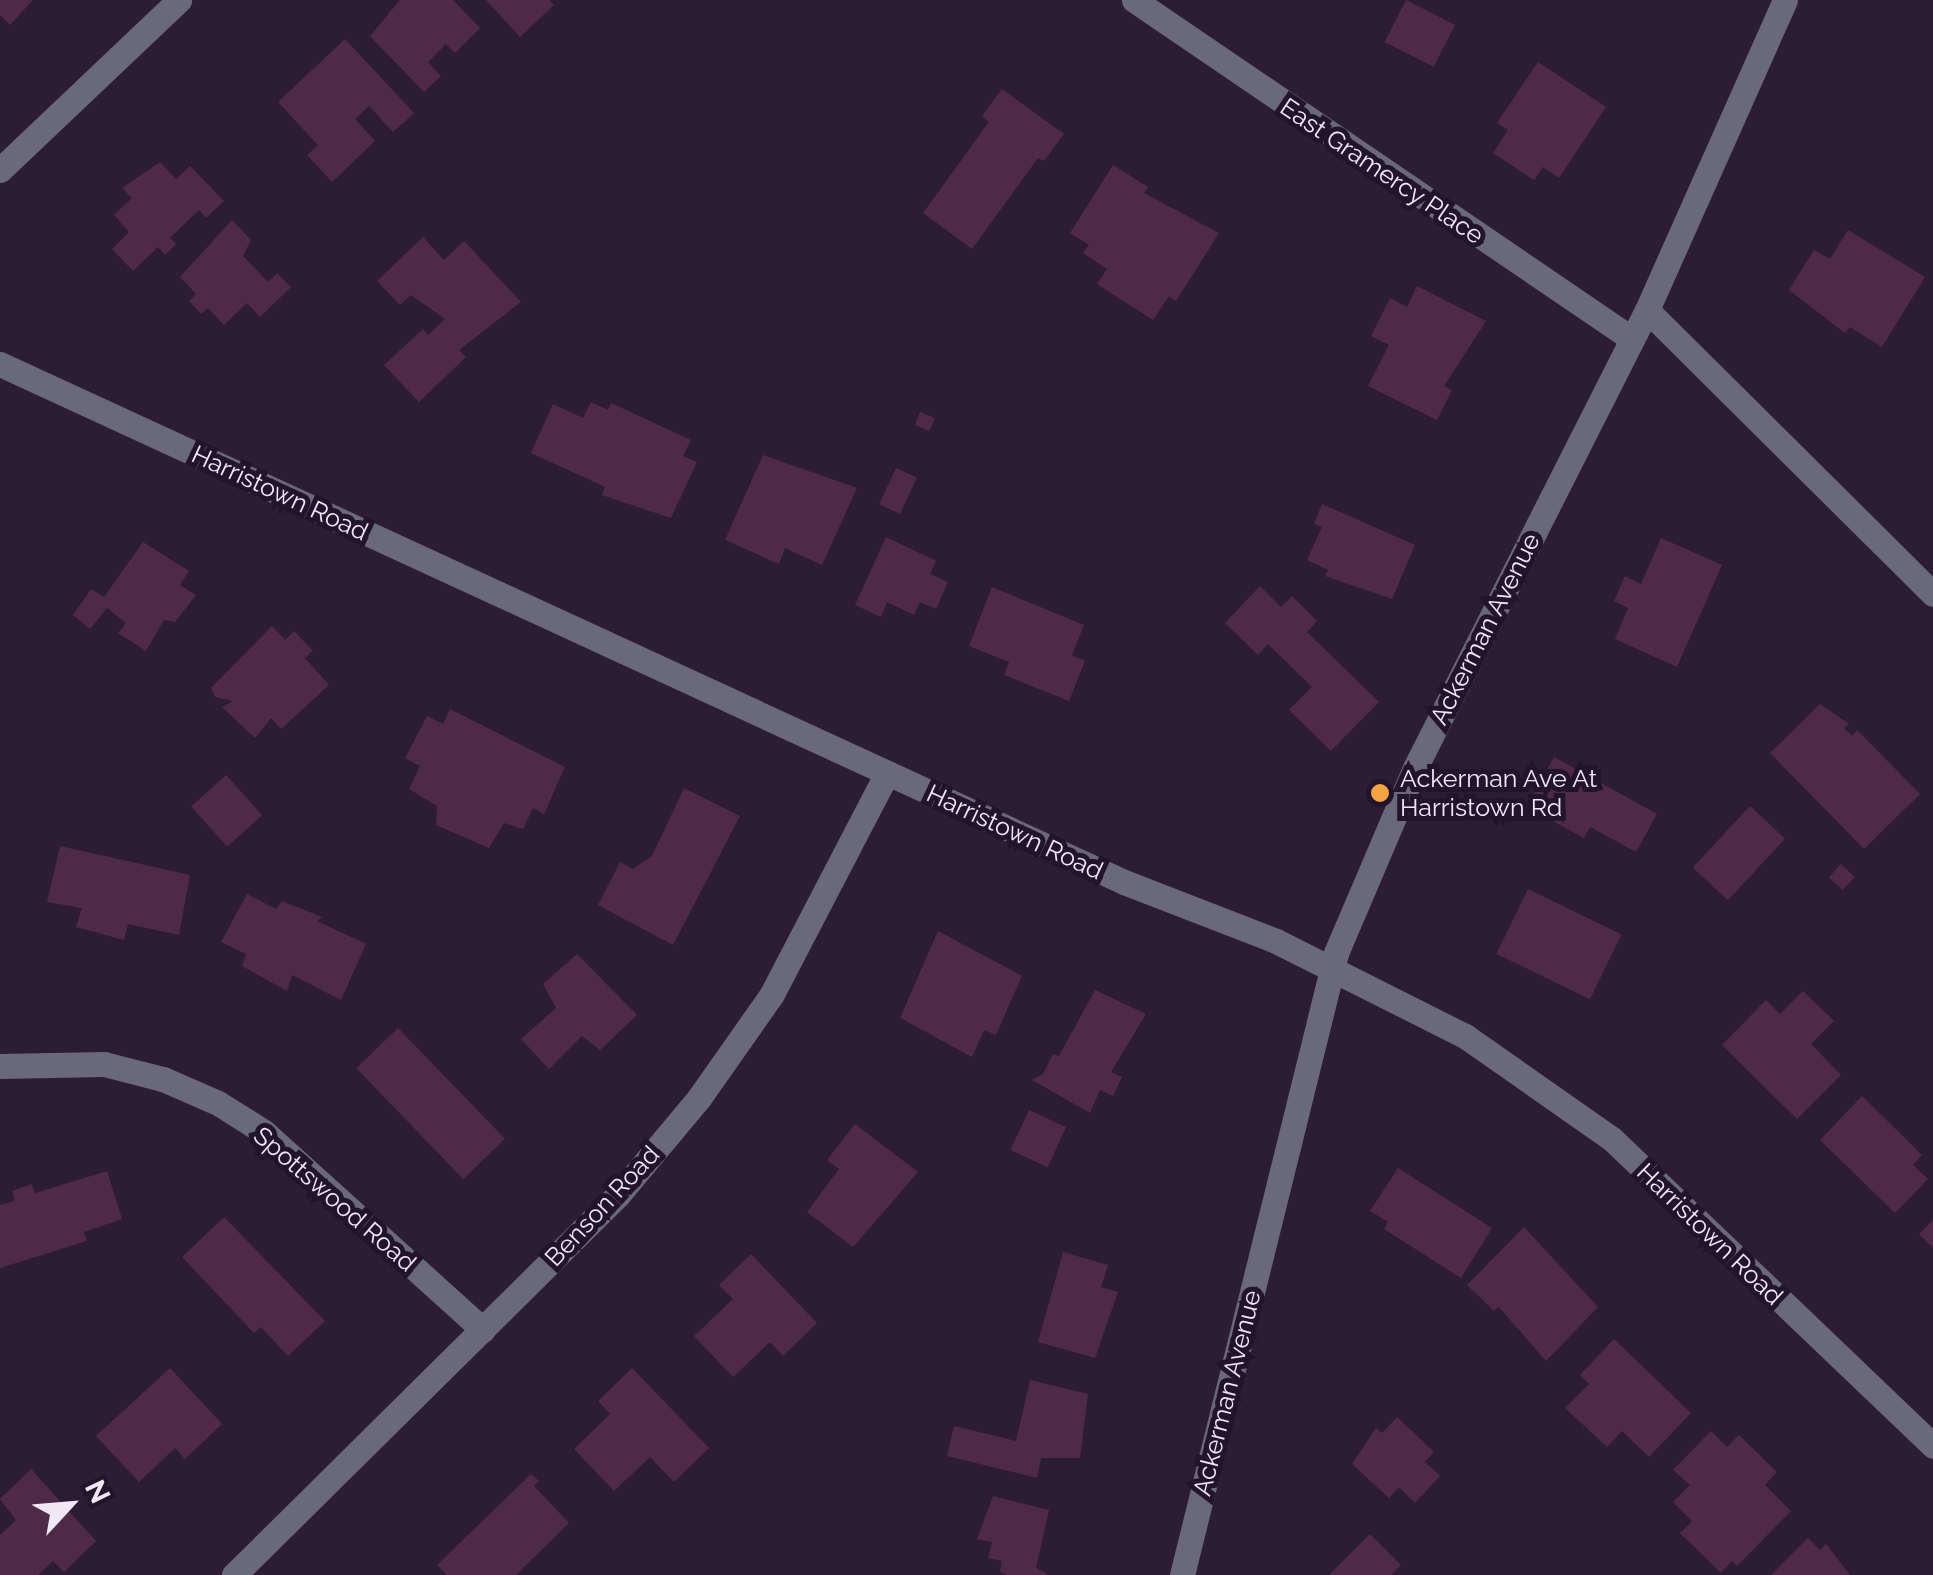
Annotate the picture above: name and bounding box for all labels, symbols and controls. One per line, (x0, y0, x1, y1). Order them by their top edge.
street label: East Gramercy Place (1274, 92, 1490, 250)
street label: Harristown Road (187, 439, 373, 547)
street label: Ackerman Avenue (1424, 528, 1546, 730)
place label: Ackerman Ave At Harristown Rd (1400, 764, 1599, 823)
street label: Harristown Road (922, 778, 1108, 886)
marker: Ackerman Ave At Harristown Rd (1369, 782, 1391, 804)
street label: Spottswood Road (248, 1120, 422, 1278)
street label: Benson Road (539, 1140, 665, 1272)
street label: Harristown Road (1631, 1157, 1789, 1311)
street label: Ackerman Avenue (1187, 1287, 1267, 1499)
north arrow (20, 1455, 120, 1555)
text: N (78, 1475, 117, 1508)

